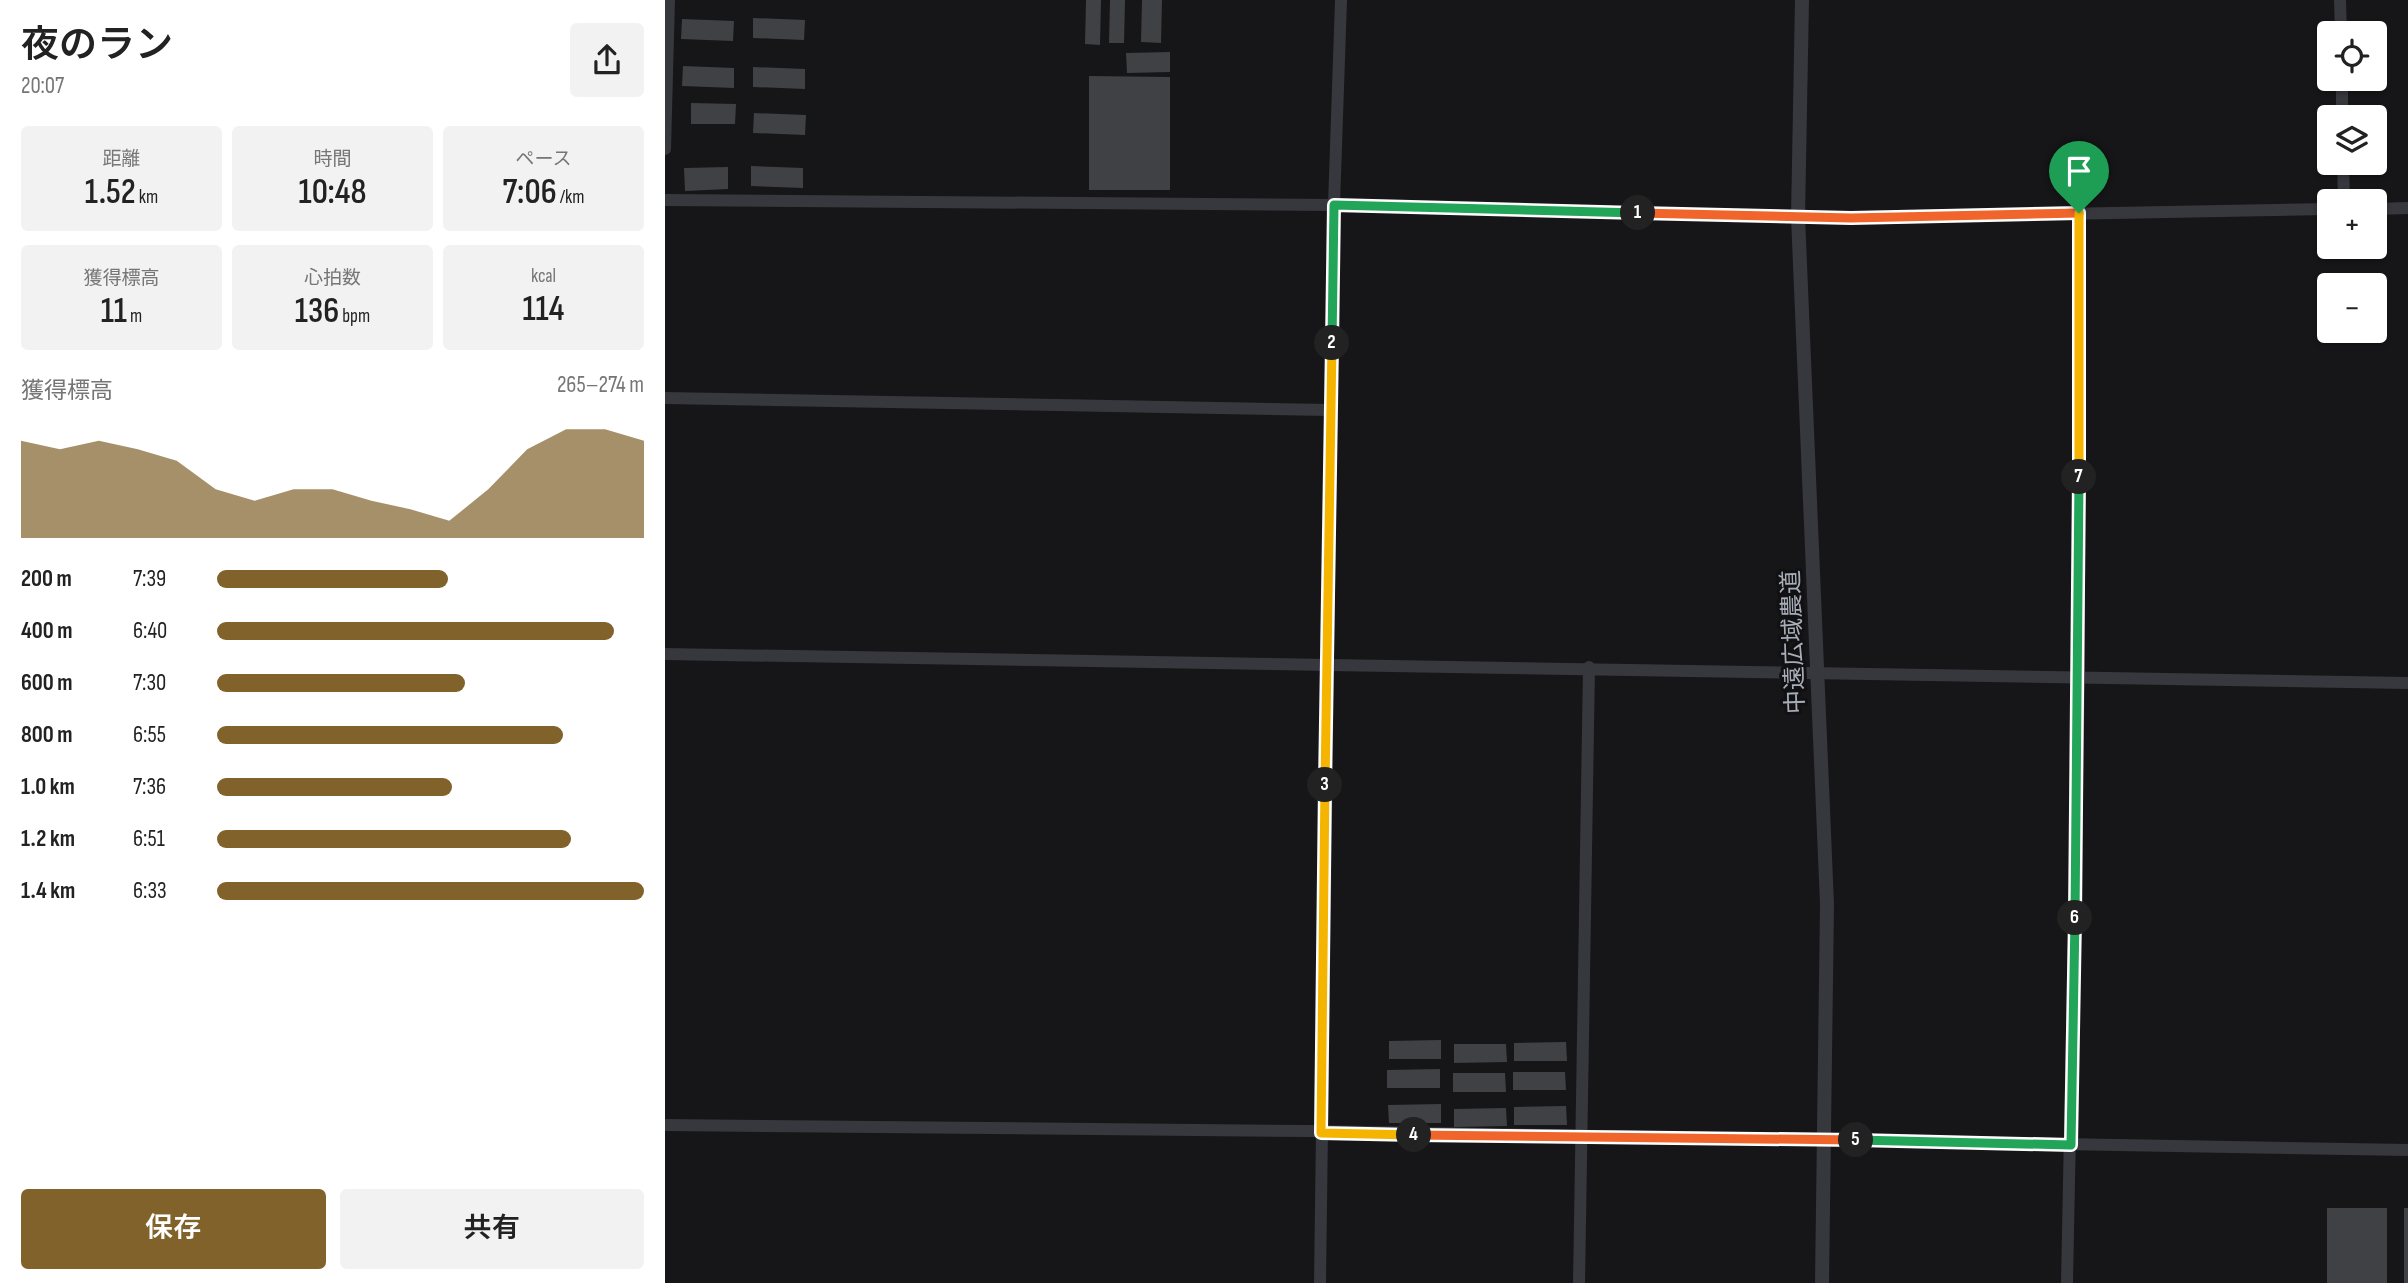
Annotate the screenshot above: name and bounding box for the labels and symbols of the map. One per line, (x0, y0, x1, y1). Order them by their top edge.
pin (2049, 141, 2109, 213)
pin: 1 (1621, 196, 1655, 230)
pin: 2 (1315, 326, 1349, 360)
pin: 7 (2061, 460, 2097, 494)
street label: 中遠広域農道 (1776, 570, 1811, 714)
pin: 3 (1307, 768, 1343, 802)
pin: 6 (2057, 900, 2093, 936)
pin: 4 (1397, 1118, 1431, 1152)
pin: 5 (1839, 1122, 1873, 1158)

